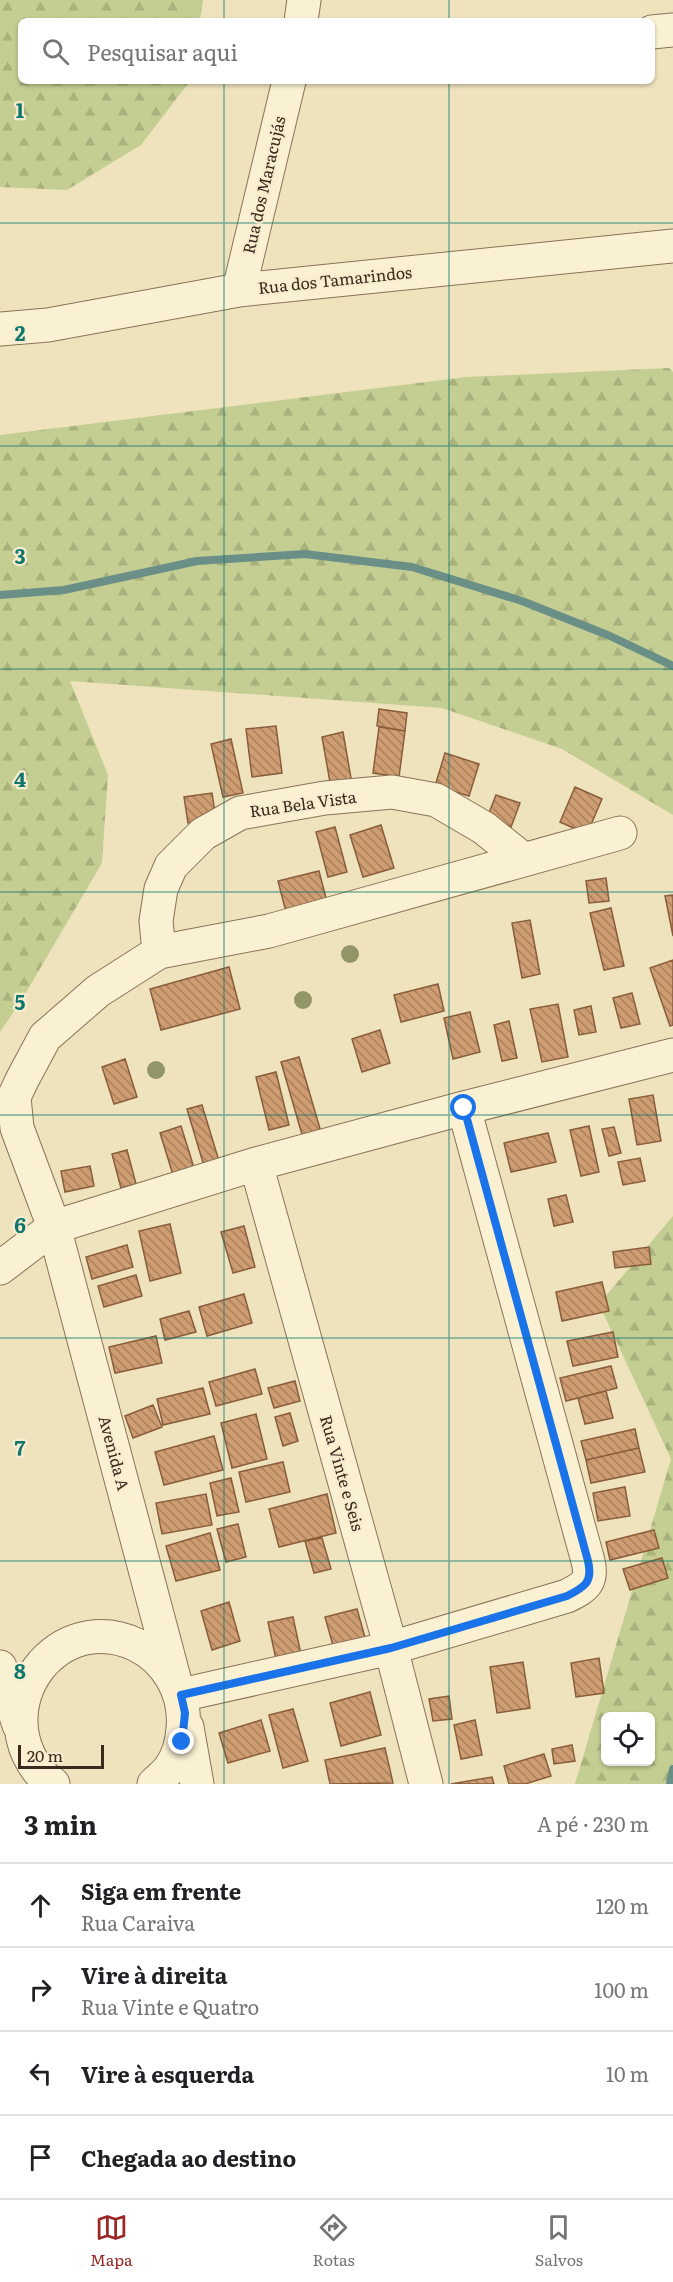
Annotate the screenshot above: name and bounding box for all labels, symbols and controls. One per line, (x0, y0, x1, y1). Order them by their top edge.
search box (18, 18, 655, 84)
icon: search (39, 35, 72, 68)
text: Pesquisar aqui (87, 35, 238, 68)
text: 1 (16, 94, 24, 124)
street label: Rua dos Maracujás (235, 113, 291, 256)
street label: Rua dos Tamarindos (257, 259, 413, 299)
text: 2 (15, 317, 26, 347)
text: 3 (14, 540, 26, 570)
text: 4 (14, 763, 26, 793)
street label: Rua Bela Vista (248, 784, 358, 822)
text: 5 (15, 986, 26, 1016)
route start (450, 1094, 476, 1120)
text: 6 (14, 1209, 26, 1239)
street label: Rua Vinte e Seis (315, 1412, 371, 1534)
street label: Avenida A (93, 1413, 137, 1493)
text: 7 (15, 1432, 26, 1462)
text: 8 (14, 1655, 26, 1685)
map controls (601, 1712, 655, 1766)
button: locate (601, 1712, 655, 1766)
route end (168, 1728, 194, 1754)
scale bar (18, 1742, 104, 1770)
text: 20 m (27, 1743, 63, 1767)
text: 3 min (24, 1804, 97, 1843)
text: A pé · 230 m (537, 1808, 649, 1838)
text: Siga em frente (81, 1874, 241, 1907)
icon: ahead (24, 1889, 57, 1922)
text: 120 m (596, 1890, 649, 1920)
text: Rua Caraiva (81, 1907, 195, 1937)
text: Vire à direita (81, 1958, 228, 1991)
icon: right (24, 1973, 57, 2006)
text: 100 m (594, 1974, 649, 2004)
text: Rua Vinte e Quatro (81, 1991, 259, 2021)
icon: left (24, 2057, 57, 2090)
text: Vire à esquerda (81, 2057, 254, 2090)
text: 10 m (606, 2058, 649, 2088)
icon: arrive (24, 2141, 57, 2174)
text: Chegada ao destino (81, 2141, 296, 2174)
tab: Mapa (90, 2211, 133, 2271)
tab: Rotas (313, 2211, 355, 2271)
tab: Salvos (535, 2211, 583, 2271)

